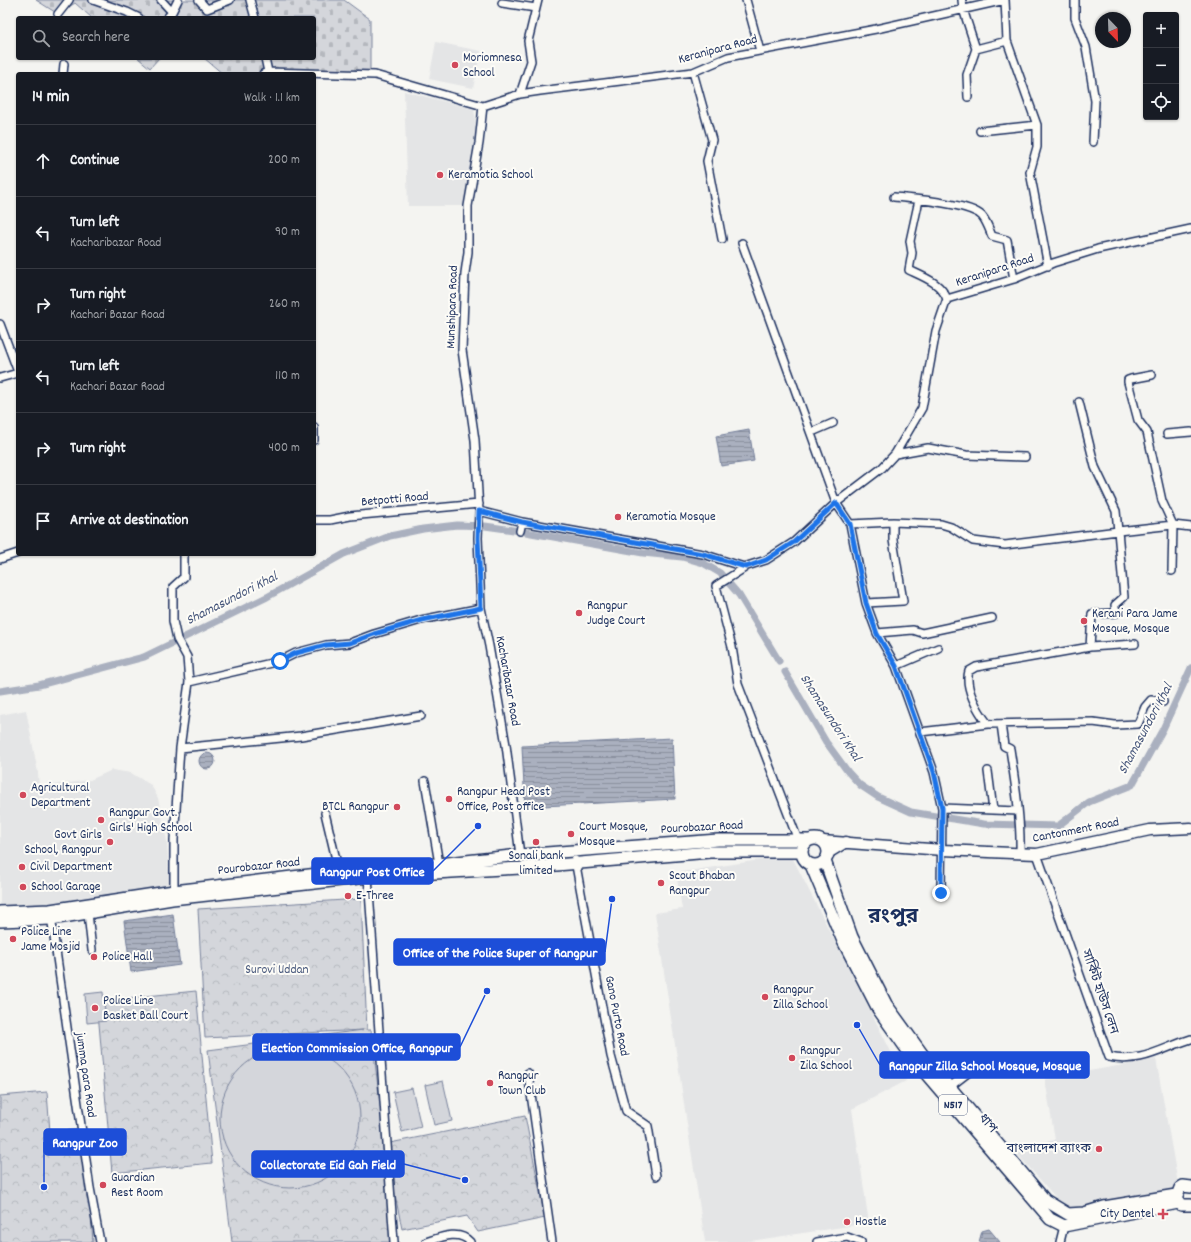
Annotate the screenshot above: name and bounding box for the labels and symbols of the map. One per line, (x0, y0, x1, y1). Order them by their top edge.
north arrow (1095, 12, 1131, 48)
street label: Keranipara Road (676, 30, 760, 70)
place label: Moriomnesa School (463, 49, 523, 83)
marker: Moriomnesa School (450, 60, 460, 70)
place label: Keramotia School (448, 166, 533, 185)
marker: Keramotia School (435, 170, 445, 180)
street label: Keranipara Road (953, 249, 1037, 293)
street label: Munshipara Road (442, 265, 464, 349)
street label: Betpotti Road (360, 488, 430, 512)
place label: Keramotia Mosque (626, 508, 716, 527)
marker: Keramotia Mosque (613, 512, 623, 522)
water label: Shamasundori Khal (183, 567, 283, 631)
place label: Rangpur Judge Court (587, 597, 645, 631)
place label: Kerani Para Jame Mosque, Mosque (1092, 605, 1178, 639)
marker: Rangpur Judge Court (574, 608, 584, 618)
marker: Kerani Para Jame Mosque, Mosque (1079, 616, 1089, 626)
street label: Kacharibazar Road (490, 634, 524, 728)
route start (271, 652, 289, 670)
water label: Shamasundori Khal (794, 671, 867, 767)
water label: Shamasundori Khal (1114, 679, 1179, 778)
place label: Agricultural Department (31, 779, 91, 813)
place label: Rangpur Head Post Office, Post office (457, 783, 550, 817)
marker: Agricultural Department (18, 790, 28, 800)
marker: Rangpur Head Post Office, Post office (444, 794, 454, 804)
place label: BTCL Rangpur (322, 798, 389, 817)
marker: BTCL Rangpur (392, 802, 402, 812)
place label: Rangpur Govt. Girls' High School (109, 804, 192, 838)
street label: Cantonment Road (1031, 813, 1121, 849)
marker: Rangpur Govt. Girls' High School (96, 815, 106, 825)
street label: Pourobazar Road (660, 816, 744, 840)
place label: Court Mosque, Mosque (579, 818, 648, 852)
place label: Govt Girls School, Rangpur (24, 826, 102, 860)
marker: Court Mosque, Mosque (566, 829, 576, 839)
marker: Govt Girls School, Rangpur (105, 837, 115, 847)
marker: Sonali bank limited (531, 837, 541, 847)
place label: Sonali bank limited (508, 847, 564, 881)
street label: Pourobazar Road (217, 853, 301, 881)
place label: Civil Department (30, 858, 112, 877)
callout: Rangpur Post Office (312, 858, 433, 884)
marker: Civil Department (17, 862, 27, 872)
text: Rangpur Post Office (319, 863, 425, 883)
place label: Scout Bhaban Rangpur (669, 867, 735, 901)
place label: School Garage (31, 878, 101, 897)
marker: Scout Bhaban Rangpur (656, 878, 666, 888)
marker: School Garage (18, 882, 28, 892)
route end (932, 884, 950, 902)
place label: E-Three (356, 887, 394, 906)
marker: E-Three (343, 891, 353, 901)
district label: রংপুর (867, 903, 918, 933)
place label: Police Line Jame Mosjid (21, 923, 80, 957)
marker: Police Line Jame Mosjid (8, 934, 18, 944)
callout: Office of the Police Super of Rangpur (394, 939, 605, 965)
text: Office of the Police Super of Rangpur (403, 944, 598, 964)
street label: সার্কিট হাউস লেন (1075, 946, 1122, 1037)
place label: Police Hall (102, 948, 152, 967)
marker: Police Hall (89, 952, 99, 962)
park label: Surovi Uddan (245, 961, 309, 980)
street label: Gano Purto Road (599, 974, 633, 1058)
place label: Rangpur Zilla School (773, 981, 828, 1015)
place label: Police Line Basket Ball Court (103, 992, 189, 1026)
marker: Rangpur Zilla School (760, 992, 770, 1002)
marker: Police Line Basket Ball Court (90, 1003, 100, 1013)
street label: jumma para Road (69, 1030, 100, 1119)
callout: Election Commission Office, Rangpur (253, 1034, 460, 1060)
text: Election Commission Office, Rangpur (261, 1039, 453, 1059)
place label: Rangpur Zila School (800, 1042, 852, 1076)
callout: Rangpur Zilla School Mosque, Mosque (880, 1052, 1089, 1078)
marker: Rangpur Zila School (787, 1053, 797, 1063)
text: Rangpur Zilla School Mosque, Mosque (889, 1057, 1081, 1077)
place label: Rangpur Town Club (498, 1067, 546, 1101)
marker: Rangpur Town Club (485, 1078, 495, 1088)
road number: N517 (939, 1095, 967, 1115)
street label: ধাপ (973, 1110, 1001, 1138)
callout: Rangpur Zoo (44, 1129, 126, 1155)
text: Rangpur Zoo (52, 1134, 118, 1154)
place label: বাংলাদেশ ব্যাংক (1006, 1140, 1091, 1159)
marker: বাংলাদেশ ব্যাংক (1094, 1144, 1104, 1154)
callout: Collectorate Eid Gah Field (252, 1151, 404, 1177)
text: Collectorate Eid Gah Field (260, 1156, 396, 1176)
place label: Guardian Rest Room (111, 1169, 163, 1203)
marker: Guardian Rest Room (98, 1180, 108, 1190)
place label: City Dentel (1100, 1205, 1154, 1224)
marker: City Dentel (1157, 1208, 1169, 1220)
place label: Hostle (855, 1213, 887, 1232)
marker: Hostle (842, 1217, 852, 1227)

